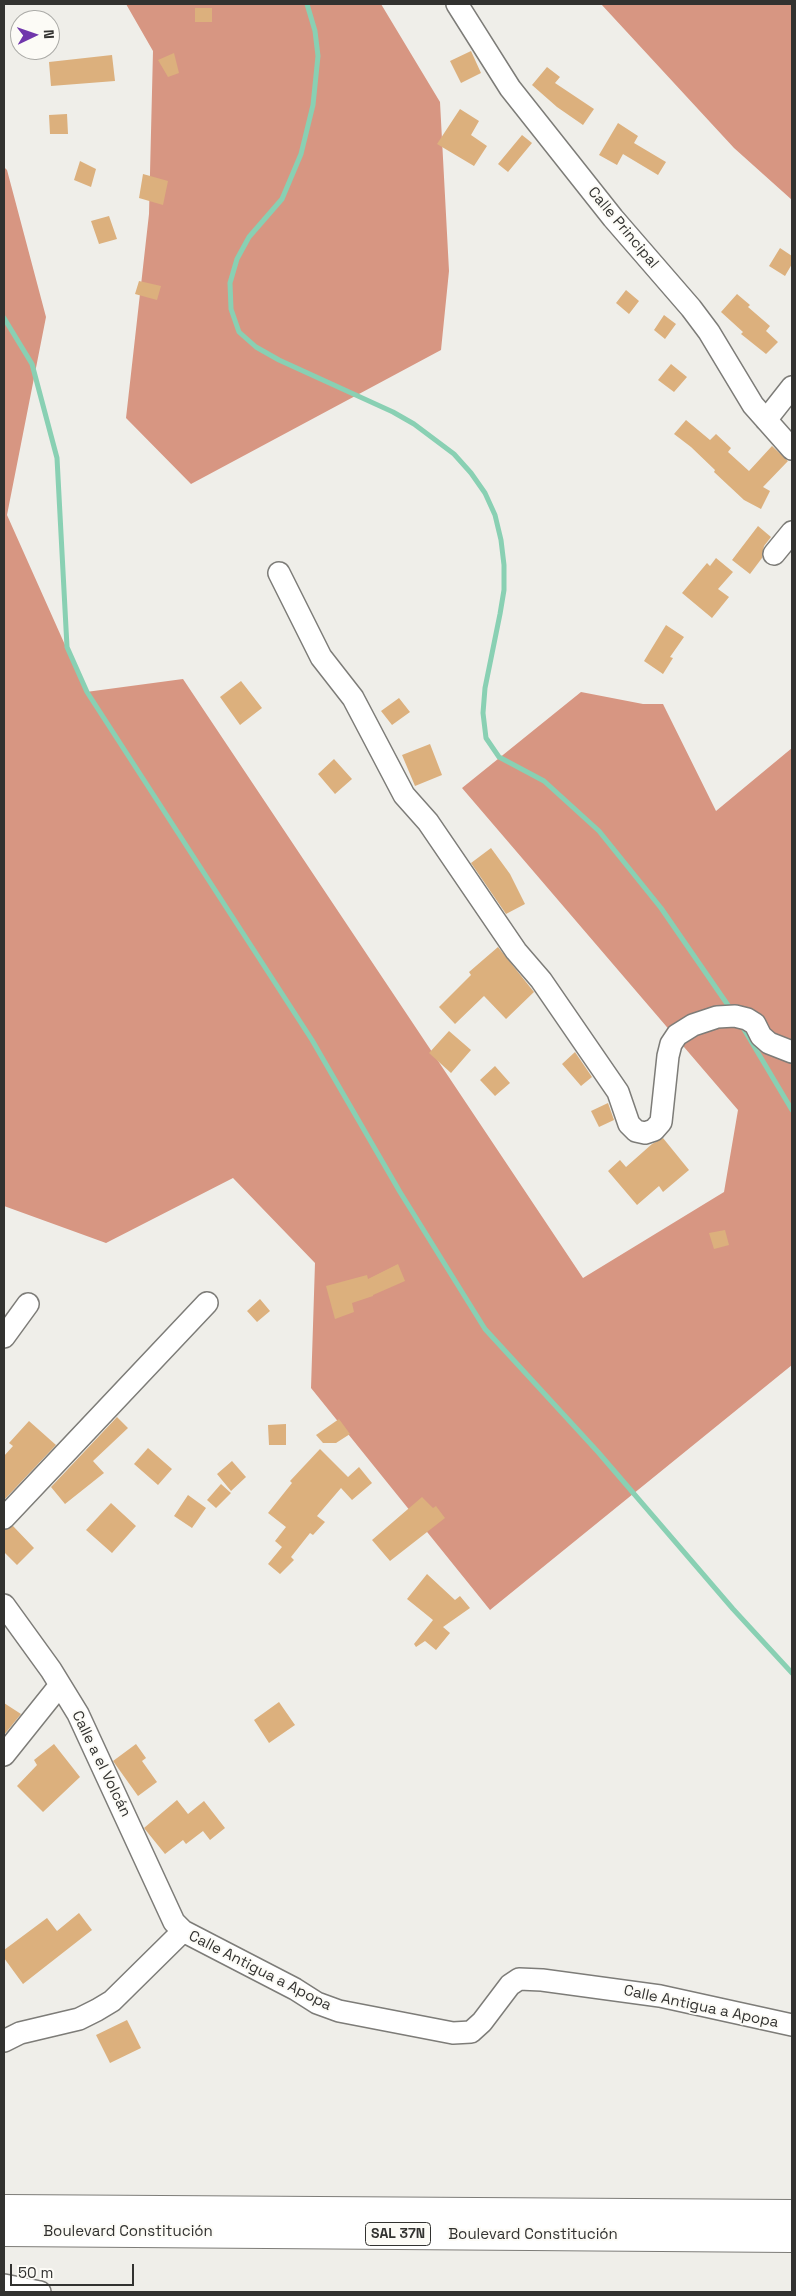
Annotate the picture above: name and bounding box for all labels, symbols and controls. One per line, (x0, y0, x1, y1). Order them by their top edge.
north arrow (10, 10, 60, 60)
text: N (40, 29, 58, 39)
street label: Calle Principal (584, 184, 662, 272)
street label: Calle a el Volcán (68, 1708, 134, 1820)
street label: Calle Antigua a Apopa (186, 1927, 334, 2015)
street label: Calle Antigua a Apopa (622, 1982, 780, 2032)
road number: SAL 37N (366, 2222, 430, 2246)
street label: Boulevard Constitución (43, 2223, 213, 2241)
street label: Boulevard Constitución (448, 2226, 618, 2244)
scale bar (12, 2254, 136, 2286)
text: 50 m (18, 2263, 53, 2282)

